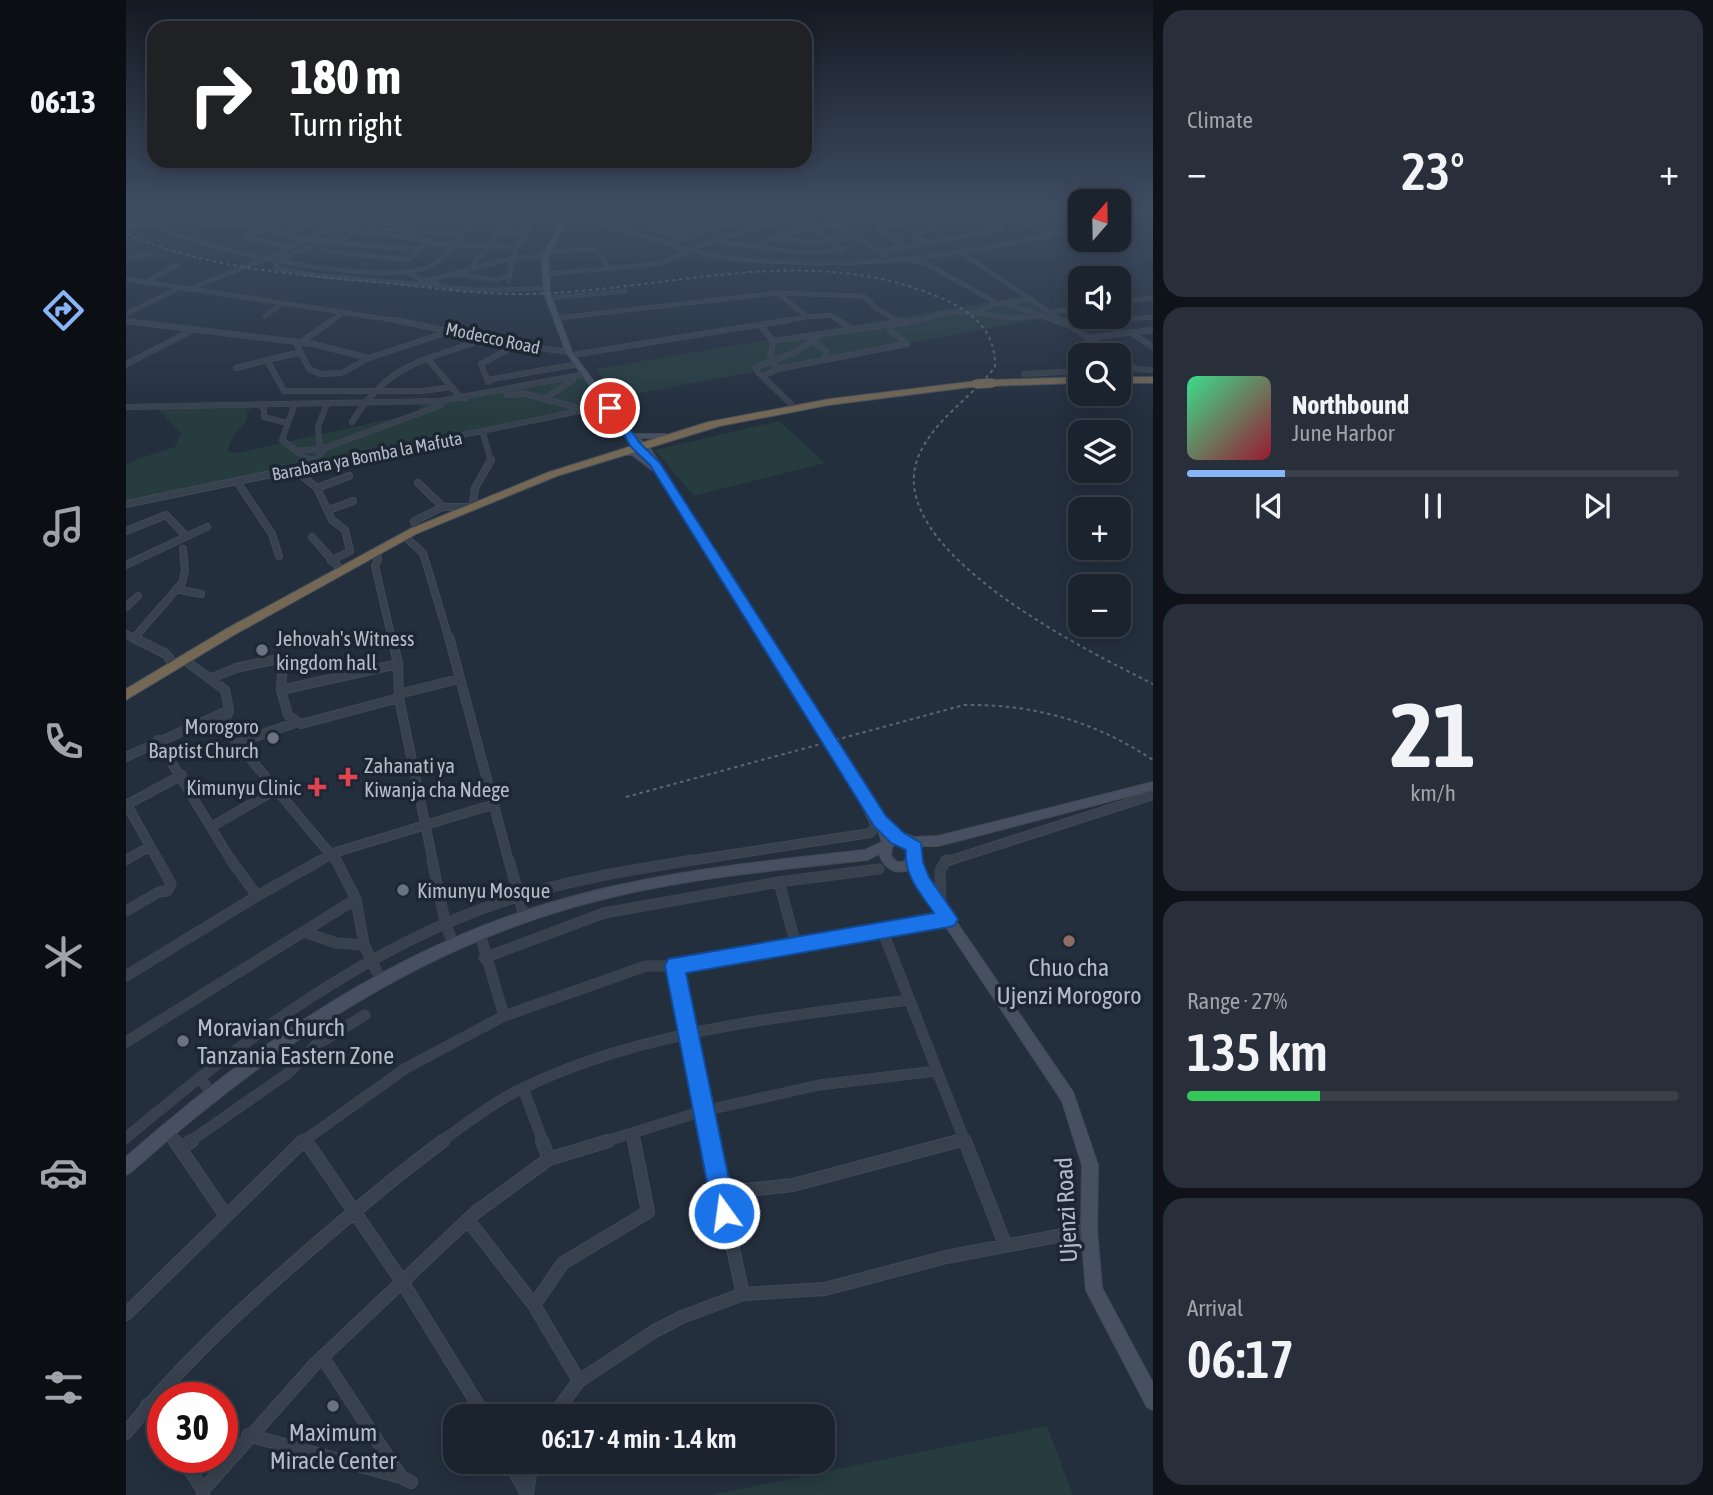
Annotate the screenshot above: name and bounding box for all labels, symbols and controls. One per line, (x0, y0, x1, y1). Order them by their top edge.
text: 180 m (290, 48, 401, 104)
icon: right (175, 49, 266, 140)
text: 06:13 (30, 83, 96, 120)
text: Turn right (290, 106, 403, 143)
text: Climate (1187, 107, 1253, 133)
text: 23° (1401, 141, 1465, 201)
text: − (1187, 150, 1207, 193)
text: + (1659, 150, 1679, 193)
north arrow (1068, 189, 1130, 252)
map controls (1068, 189, 1131, 637)
button: sound (1068, 266, 1131, 329)
icon: directions (39, 286, 88, 335)
street label: Modecco Road (444, 318, 542, 358)
button: search (1068, 343, 1131, 406)
pin (580, 378, 640, 438)
icon: arrive (591, 389, 629, 427)
text: Northbound (1292, 390, 1409, 420)
button: layers (1068, 420, 1131, 483)
text: June Harbor (1292, 420, 1395, 446)
street label: Barabara ya Bomba la Mafuta (270, 427, 464, 485)
icon: previous (1250, 487, 1288, 525)
icon: pause (1414, 487, 1452, 525)
icon: next (1578, 487, 1616, 525)
button: + (1068, 497, 1131, 560)
icon: music (39, 502, 88, 551)
button: − (1068, 574, 1131, 637)
place label: Jehovah's Witness kingdom hall (276, 626, 414, 674)
marker: Jehovah's Witness kingdom hall (254, 642, 270, 658)
text: 21 (1390, 682, 1476, 786)
place label: Morogoro Baptist Church (148, 714, 259, 762)
icon: phone (39, 717, 88, 766)
marker: Morogoro Baptist Church (265, 730, 281, 746)
place label: Zahanati ya Kiwanja cha Ndege (364, 753, 510, 801)
marker: Zahanati ya Kiwanja cha Ndege (338, 767, 358, 787)
place label: Kimunyu Clinic (186, 775, 301, 799)
marker: Kimunyu Clinic (307, 777, 327, 797)
text: km/h (1410, 780, 1456, 806)
place label: Kimunyu Mosque (417, 878, 550, 902)
marker: Kimunyu Mosque (395, 882, 411, 898)
icon: climate (39, 932, 88, 981)
marker: Chuo cha Ujenzi Morogoro (1061, 933, 1077, 949)
place label: Chuo cha Ujenzi Morogoro (997, 954, 1141, 1009)
text: Range · 27% (1187, 988, 1287, 1014)
place label: Moravian Church Tanzania Eastern Zone (197, 1014, 394, 1069)
text: 135 km (1187, 1022, 1328, 1082)
marker: Moravian Church Tanzania Eastern Zone (175, 1033, 191, 1049)
icon: car (39, 1148, 88, 1197)
street label: Ujenzi Road (1050, 1157, 1082, 1263)
position arrow (687, 1176, 761, 1250)
text: Arrival (1187, 1295, 1243, 1321)
text: 06:17 (1187, 1329, 1294, 1389)
icon: filters (39, 1363, 88, 1412)
speed limit sign: 30 (147, 1382, 238, 1473)
marker: Maximum Miracle Center (325, 1398, 341, 1414)
place label: Maximum Miracle Center (270, 1419, 397, 1474)
text: 06:17 · 4 min · 1.4 km (542, 1424, 736, 1454)

